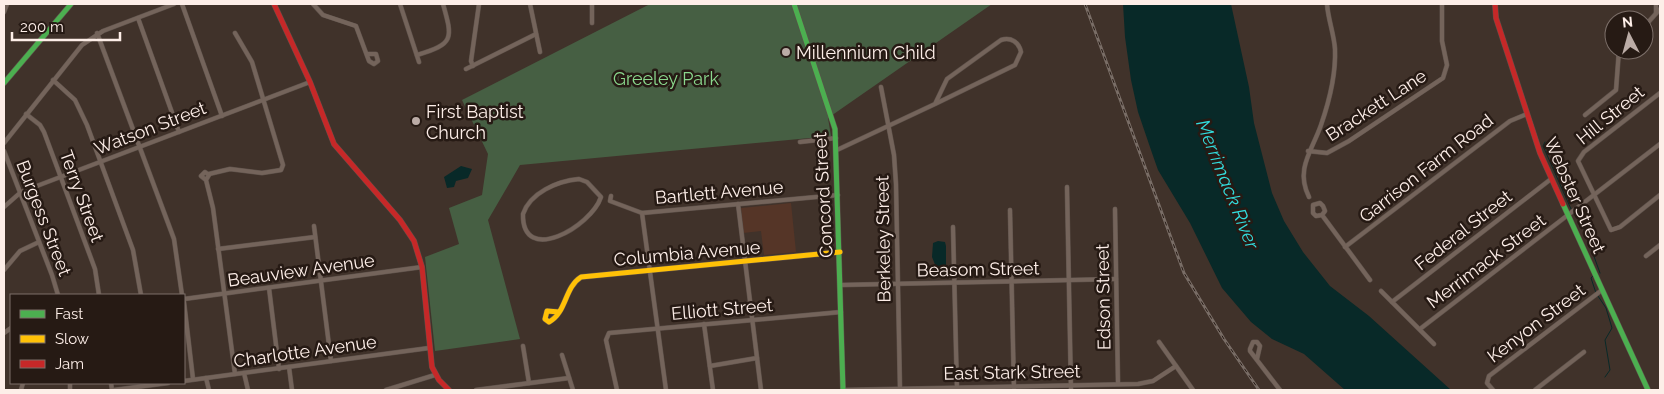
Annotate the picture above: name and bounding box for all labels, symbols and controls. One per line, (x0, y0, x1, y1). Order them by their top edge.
scale bar (12, 10, 120, 42)
north arrow (1604, 10, 1654, 60)
text: N (1621, 14, 1634, 31)
text: 200 m (20, 18, 64, 36)
place label: Millennium Child (796, 42, 936, 63)
marker: Millennium Child (780, 46, 792, 58)
street label: Brackett Lane (1322, 65, 1431, 145)
park label: Greeley Park (613, 68, 719, 89)
street label: Hill Street (1572, 81, 1648, 149)
street label: Watson Street (91, 97, 209, 159)
place label: First Baptist Church (426, 101, 524, 143)
street label: Garrison Farm Road (1355, 109, 1497, 227)
marker: First Baptist Church (410, 115, 422, 127)
water label: Merrimack River (1192, 116, 1265, 253)
street label: Concord Street (809, 132, 837, 258)
street label: Webster Street (1540, 134, 1610, 256)
street label: Terry Street (56, 147, 108, 245)
street label: Burgess Street (12, 157, 76, 279)
street label: Berkeley Street (871, 175, 895, 303)
street label: Bartlett Avenue (654, 176, 784, 208)
street label: Federal Street (1410, 186, 1516, 274)
street label: Merrimack Street (1423, 210, 1549, 312)
street label: Columbia Avenue (613, 236, 762, 270)
street label: Edson Street (1092, 244, 1114, 350)
street label: Beauview Avenue (226, 249, 376, 291)
street label: Beasom Street (916, 257, 1040, 281)
street label: Kenyon Street (1483, 279, 1589, 367)
legend (10, 294, 185, 384)
street label: Elliott Street (670, 294, 774, 324)
text: Fast (55, 305, 83, 323)
text: Slow (55, 330, 89, 348)
street label: Charlotte Avenue (232, 331, 378, 371)
text: Jam (55, 355, 84, 373)
street label: East Stark Street (943, 360, 1081, 384)

